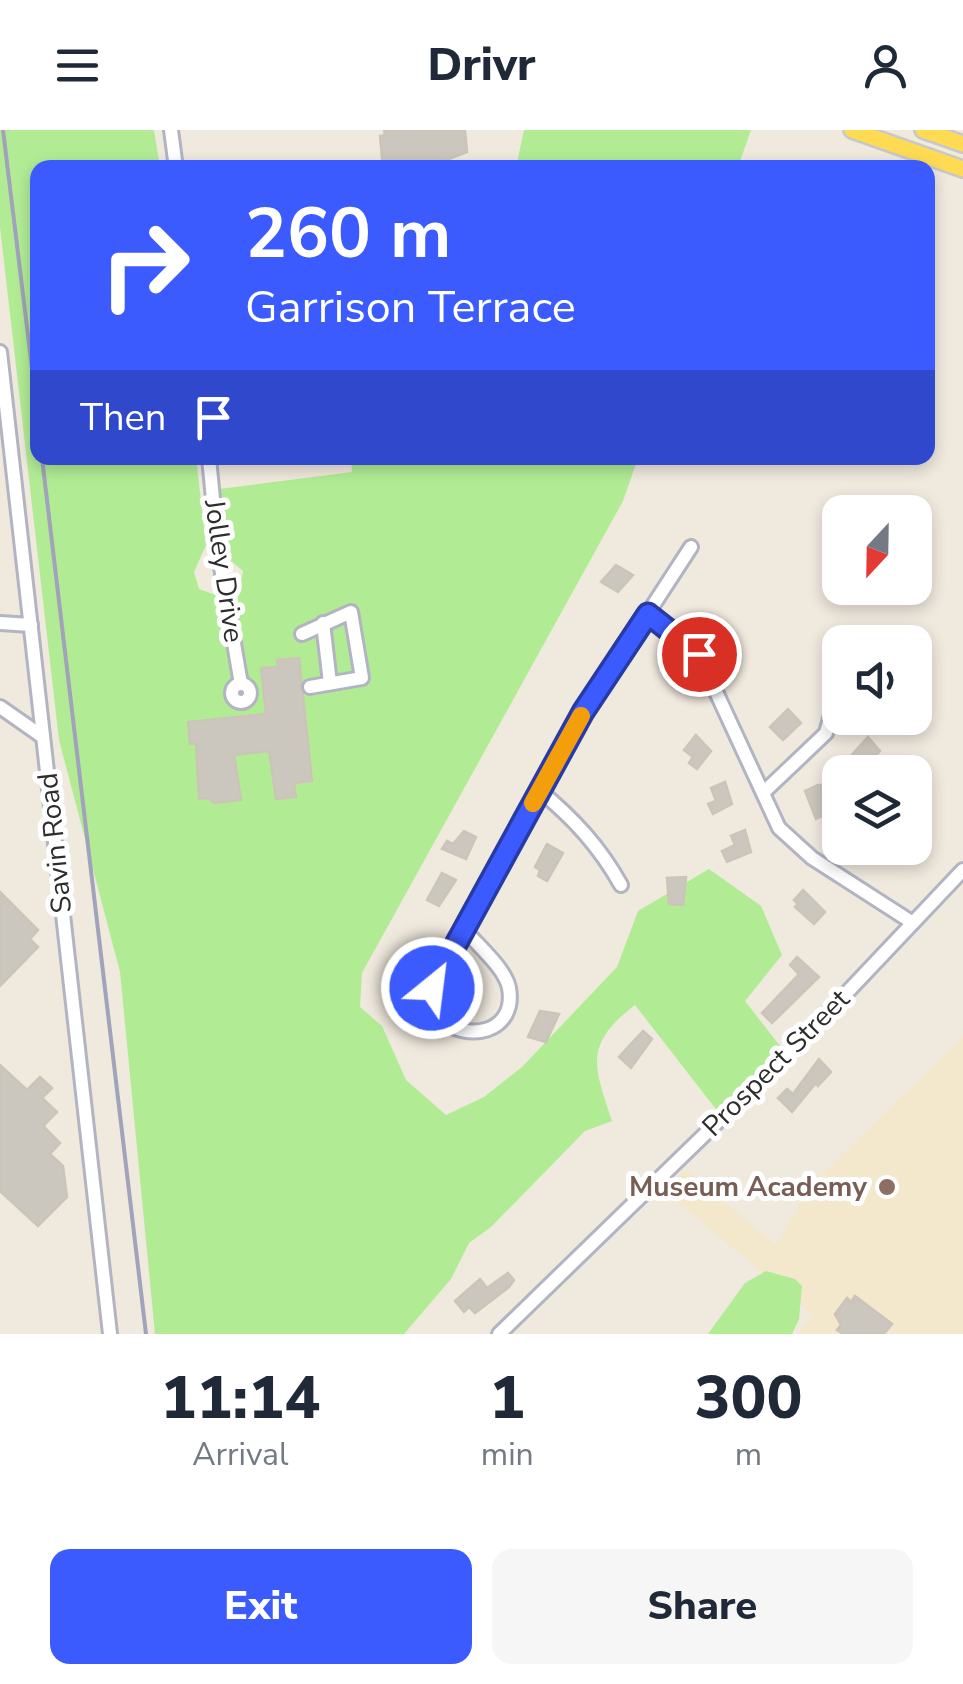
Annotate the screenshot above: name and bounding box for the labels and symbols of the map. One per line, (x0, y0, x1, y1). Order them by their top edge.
north arrow (822, 495, 932, 605)
street label: Jolley Drive (195, 496, 253, 645)
pin (657, 612, 742, 697)
street label: Savin Road (29, 771, 81, 915)
position arrow (380, 936, 484, 1040)
street label: Prospect Street (694, 981, 858, 1145)
place label: Museum Academy (629, 1168, 867, 1206)
marker: Museum Academy (876, 1176, 898, 1198)

